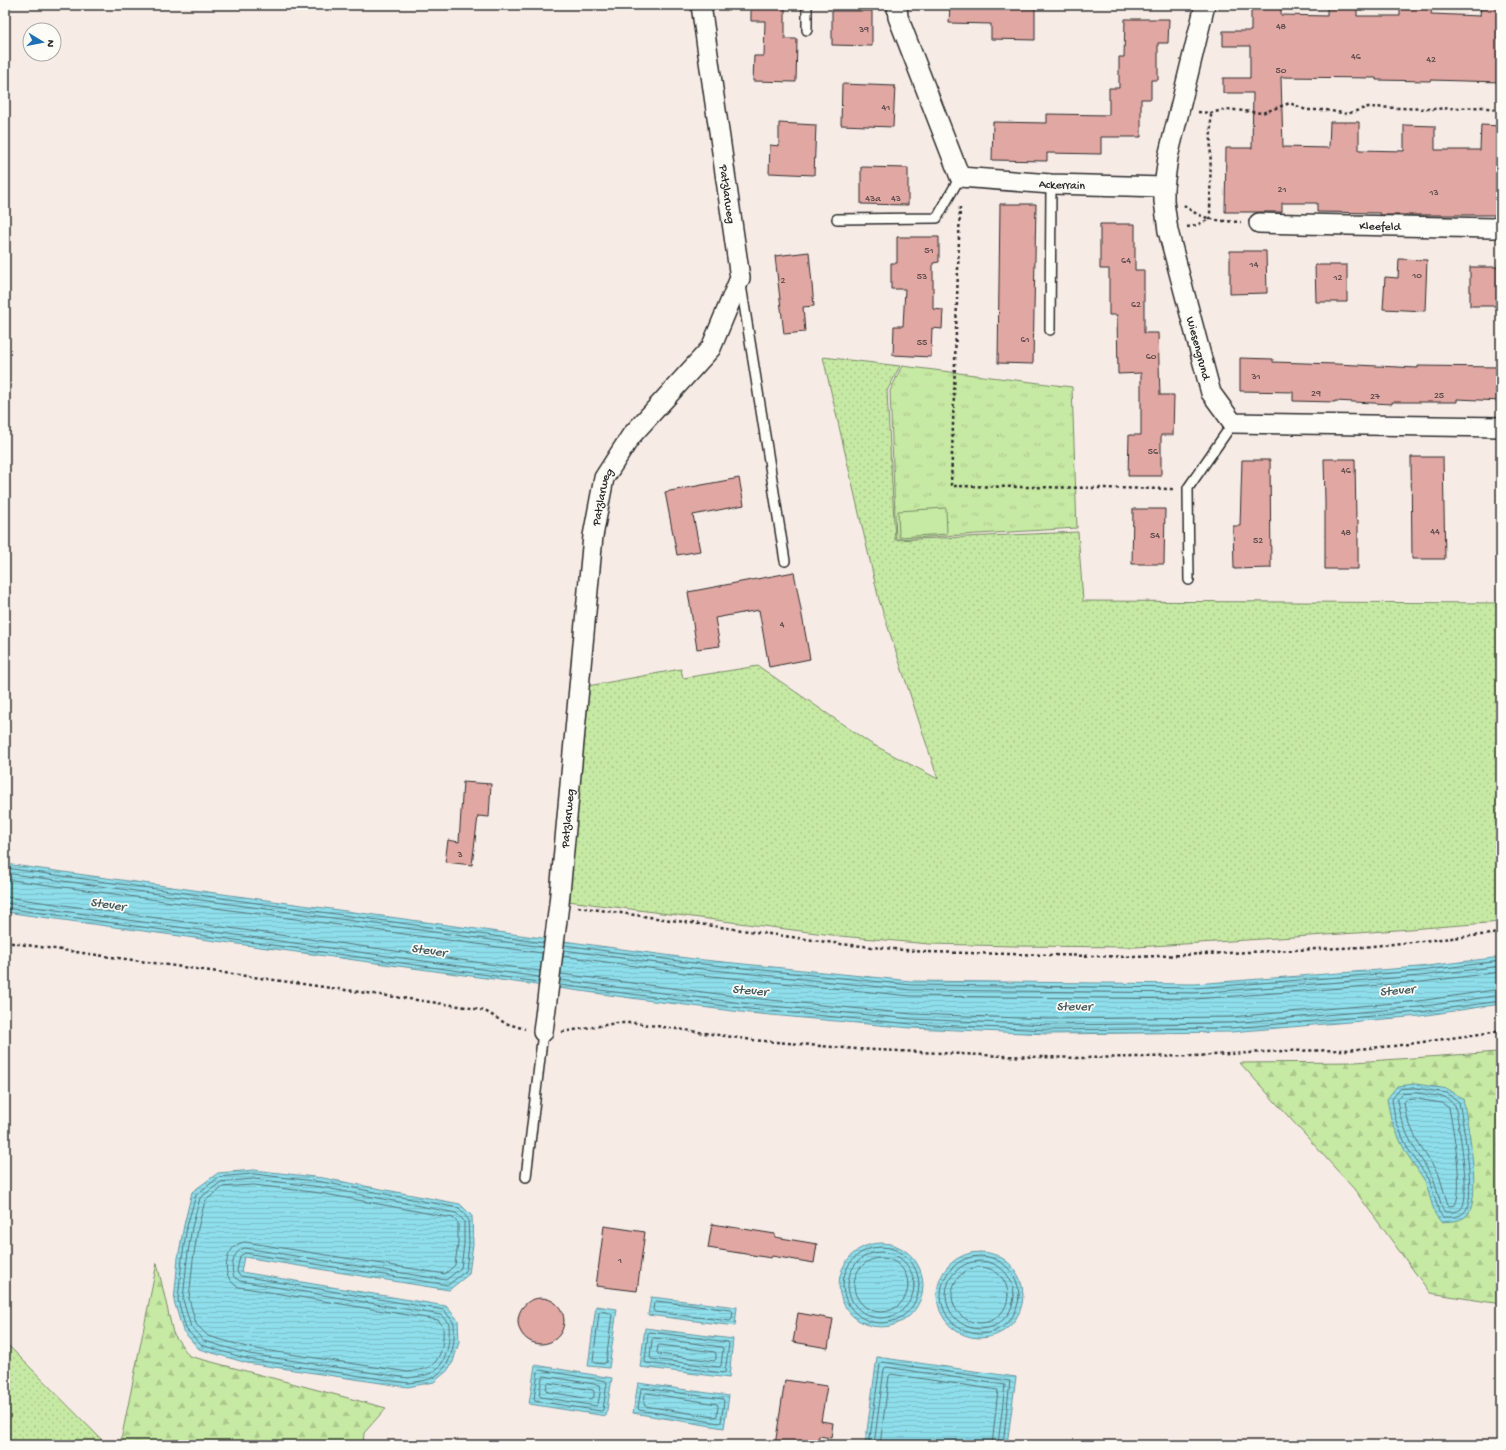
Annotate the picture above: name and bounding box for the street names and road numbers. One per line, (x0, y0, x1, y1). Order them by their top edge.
street label: Patzlarweg (715, 163, 737, 225)
street label: Ackerrain (1038, 178, 1086, 194)
street label: Kleefeld (1359, 220, 1402, 235)
street label: Wiesengrund (1182, 315, 1212, 383)
street label: Patzlarweg (590, 466, 618, 528)
street label: Patzlarweg (559, 788, 579, 850)

